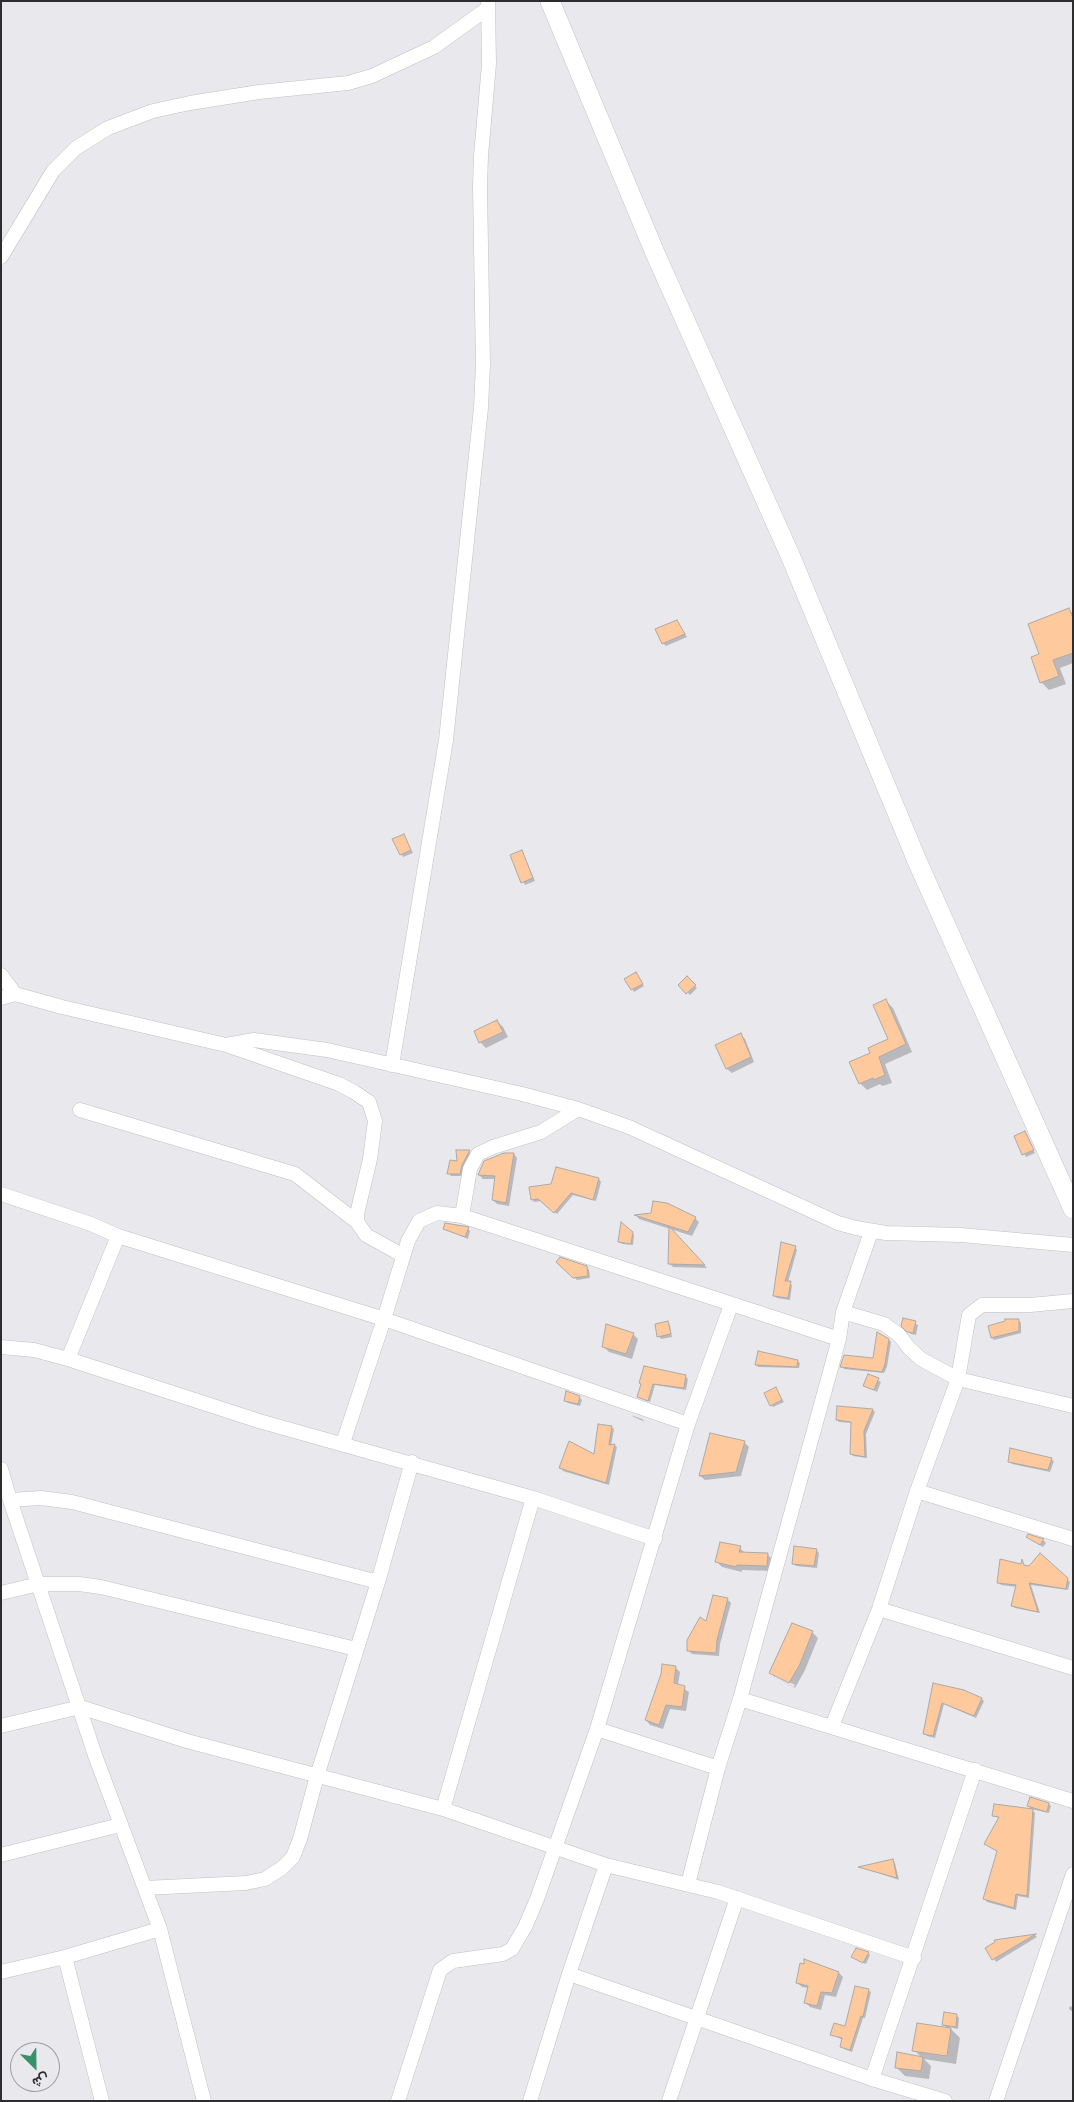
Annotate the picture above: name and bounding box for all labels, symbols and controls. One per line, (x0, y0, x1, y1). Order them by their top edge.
north arrow (10, 2042, 60, 2092)
text: ش (30, 2070, 51, 2091)

